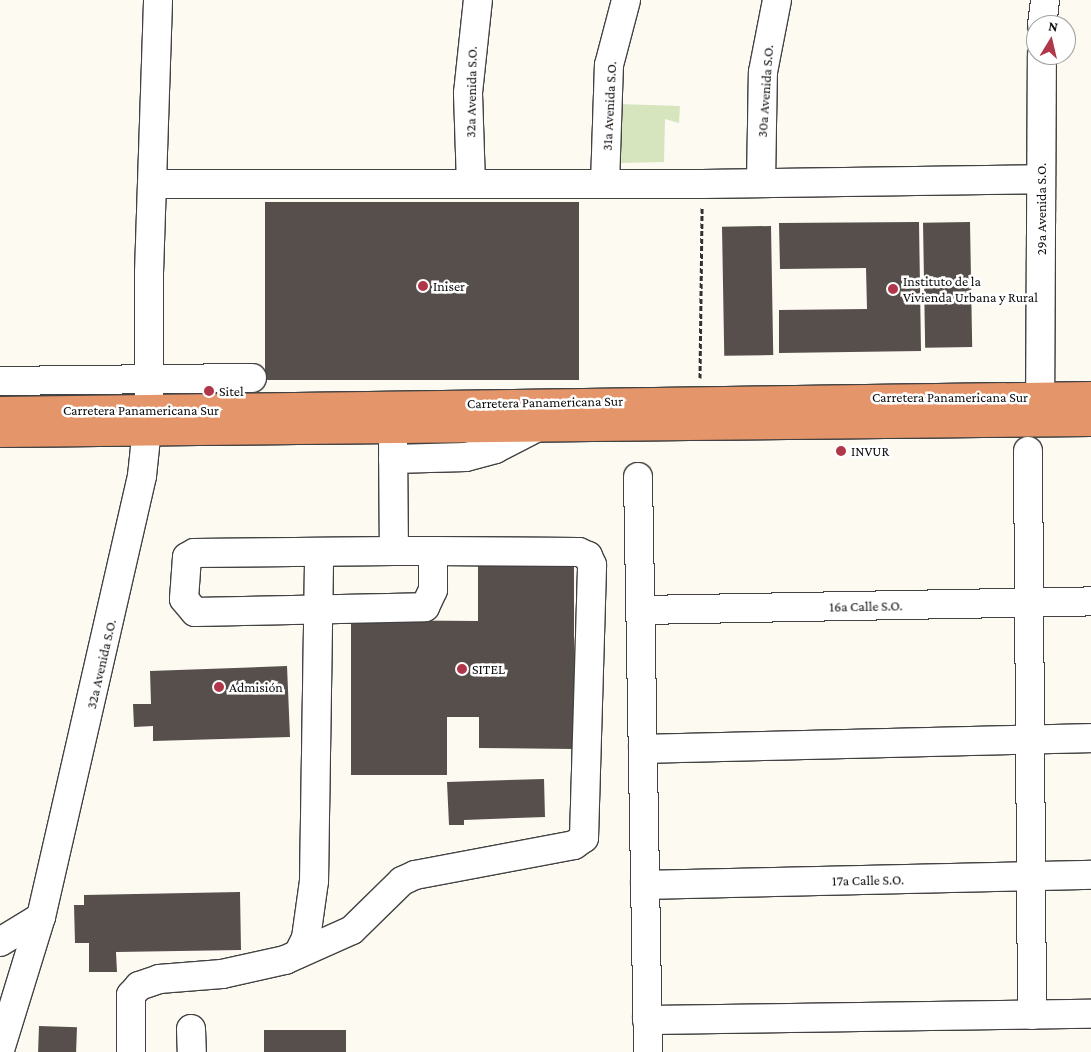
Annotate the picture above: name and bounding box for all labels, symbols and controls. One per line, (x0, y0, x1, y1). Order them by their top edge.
north arrow (1026, 15, 1076, 65)
text: N (1047, 18, 1059, 35)
street label: 30a Avenida S.O. (753, 44, 777, 138)
street label: 32a Avenida S.O. (462, 46, 480, 138)
street label: 31a Avenida S.O. (598, 61, 620, 151)
street label: 29a Avenida S.O. (1033, 163, 1049, 255)
place label: Instituto de la Vivienda Urbana y Rural (903, 273, 1038, 306)
place label: Iniser (433, 278, 465, 294)
marker: Iniser (417, 280, 429, 292)
marker: Instituto de la Vivienda Urbana y Rural (887, 283, 899, 295)
place label: Sitel (219, 383, 244, 399)
marker: Sitel (203, 385, 215, 397)
street label: Carretera Panamericana Sur (872, 389, 1028, 405)
street label: Carretera Panamericana Sur (467, 392, 623, 412)
street label: Carretera Panamericana Sur (63, 402, 219, 418)
place label: INVUR (851, 443, 889, 459)
marker: INVUR (835, 445, 847, 457)
street label: 16a Calle S.O. (829, 597, 903, 615)
street label: 32a Avenida S.O. (82, 617, 120, 711)
place label: SITEL (472, 661, 505, 677)
marker: SITEL (456, 663, 468, 675)
place label: Admisión (229, 679, 283, 695)
marker: Admisión (213, 681, 225, 693)
street label: 17a Calle S.O. (832, 871, 904, 889)

